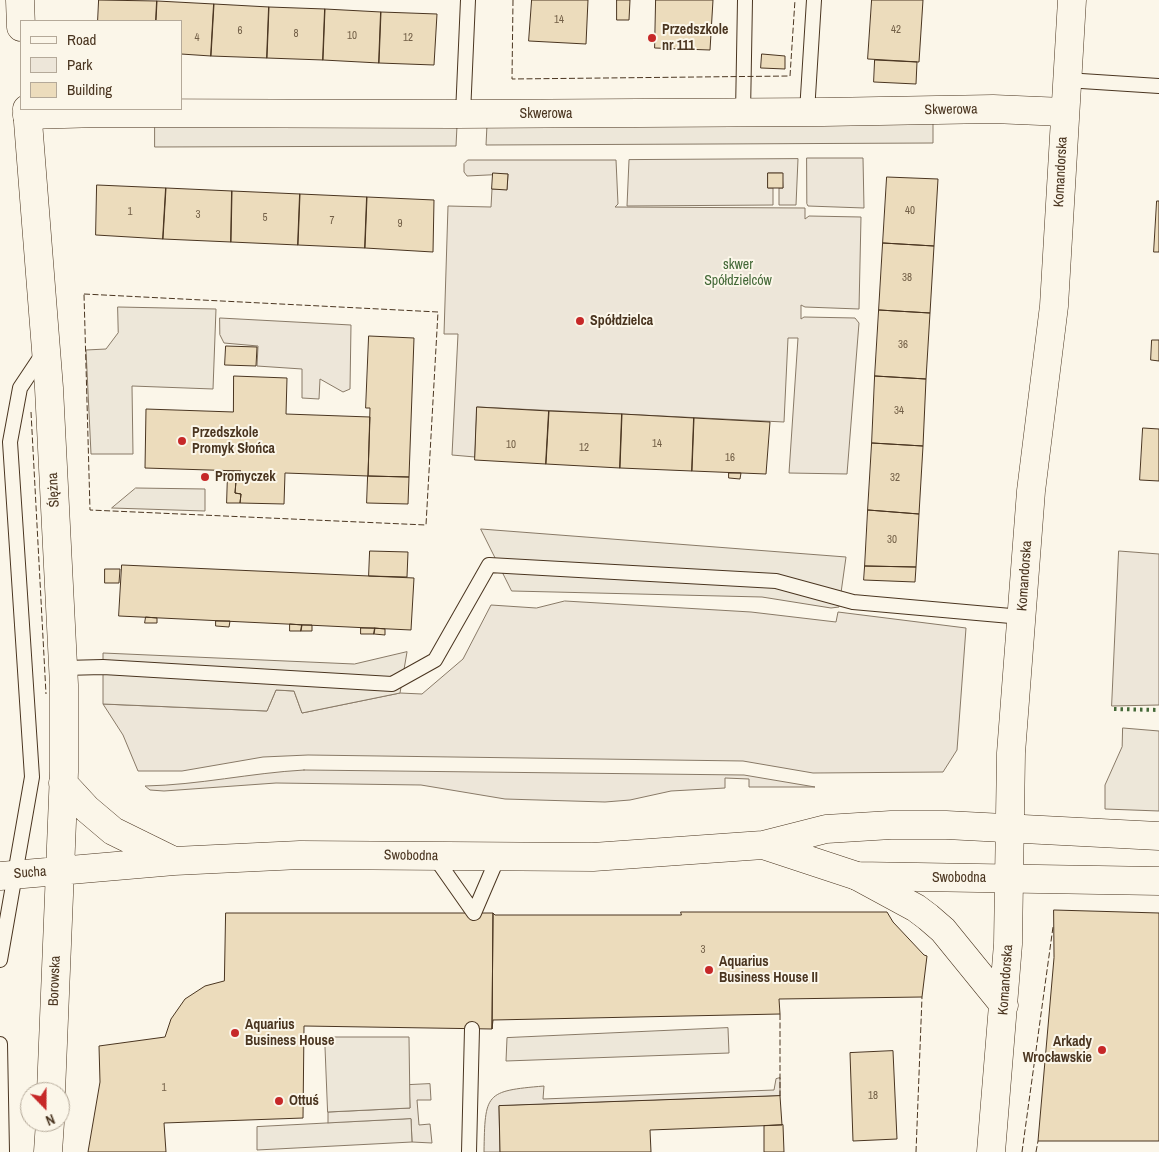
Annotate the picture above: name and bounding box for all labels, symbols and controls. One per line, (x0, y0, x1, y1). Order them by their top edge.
house number: 14 (554, 13, 564, 27)
legend (20, 20, 182, 110)
place label: Przedszkole nr 111 (662, 22, 728, 54)
house number: 42 (891, 23, 901, 37)
house number: 6 (237, 24, 243, 38)
house number: 8 (293, 27, 299, 41)
text: Road (67, 29, 96, 50)
house number: 10 (347, 29, 357, 43)
house number: 4 (194, 31, 200, 45)
house number: 12 (403, 31, 413, 45)
marker: Przedszkole nr 111 (646, 32, 658, 44)
text: Park (67, 54, 92, 75)
text: Building (67, 79, 112, 100)
street label: Skwerowa (924, 101, 978, 119)
street label: Skwerowa (520, 106, 572, 122)
street label: Komandorska (1051, 136, 1071, 208)
house number: 40 (905, 204, 915, 218)
house number: 1 (127, 205, 133, 219)
house number: 3 (195, 208, 201, 222)
house number: 5 (262, 211, 268, 225)
house number: 7 (329, 214, 335, 228)
house number: 9 (397, 217, 403, 231)
park label: skwer Spółdzielców (704, 257, 772, 290)
house number: 38 (902, 271, 912, 285)
place label: Spółdzielca (590, 313, 653, 329)
marker: Spółdzielca (574, 315, 586, 327)
house number: 36 (898, 338, 908, 352)
house number: 34 (894, 404, 904, 418)
place label: Przedszkole Promyk Słońca (192, 425, 275, 458)
marker: Przedszkole Promyk Słońca (176, 435, 188, 447)
house number: 14 (652, 437, 662, 451)
house number: 10 (506, 438, 516, 452)
house number: 12 (579, 441, 589, 455)
house number: 16 (725, 451, 735, 465)
place label: Promyczek (215, 469, 276, 485)
marker: Promyczek (199, 471, 211, 483)
house number: 32 (890, 471, 900, 485)
street label: Ślężna (45, 472, 63, 508)
house number: 30 (887, 533, 897, 547)
street label: Komandorska (1014, 540, 1036, 612)
street label: Swobodna (384, 847, 438, 865)
street label: Sucha (13, 863, 47, 883)
street label: Swobodna (932, 870, 986, 886)
house number: 3 (700, 943, 706, 957)
street label: Komandorska (995, 944, 1017, 1016)
place label: Aquarius Business House II (719, 954, 818, 986)
street label: Borowska (46, 956, 64, 1006)
marker: Aquarius Business House II (703, 964, 715, 976)
place label: Aquarius Business House (245, 1017, 334, 1050)
marker: Aquarius Business House (229, 1027, 241, 1039)
place label: Arkady Wrocławskie (1023, 1034, 1092, 1066)
marker: Arkady Wrocławskie (1096, 1044, 1108, 1056)
house number: 1 (161, 1081, 167, 1095)
north arrow (20, 1082, 70, 1132)
house number: 18 (868, 1089, 878, 1103)
place label: Ottuś (289, 1093, 319, 1109)
marker: Ottuś (273, 1095, 285, 1107)
text: N (43, 1110, 57, 1130)

